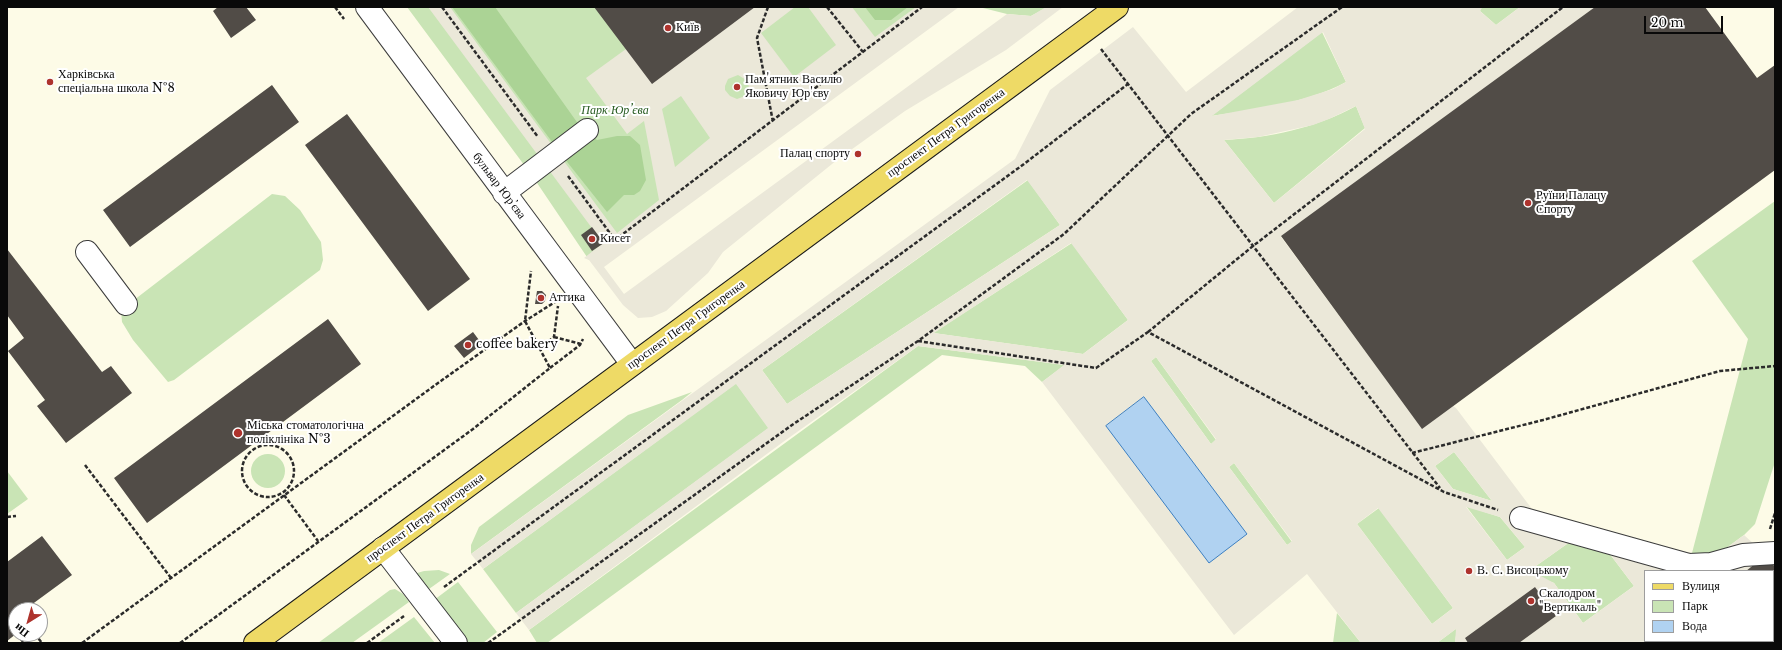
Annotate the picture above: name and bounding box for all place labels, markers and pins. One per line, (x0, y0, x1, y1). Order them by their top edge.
place label: Київ (676, 21, 699, 35)
marker: Київ (663, 23, 673, 33)
place label: Харківська спеціальна школа №8 (58, 68, 175, 96)
place label: Пам'ятник Василю Яковичу Юр'єву (745, 73, 842, 101)
marker: Харківська спеціальна школа №8 (45, 77, 55, 87)
marker: Пам'ятник Василю Яковичу Юр'єву (732, 82, 742, 92)
place label: Палац спорту (780, 147, 850, 161)
marker: Палац спорту (853, 149, 863, 159)
place label: Руїни Палацу Спорту (1536, 189, 1606, 217)
marker: Руїни Палацу Спорту (1523, 198, 1533, 208)
place label: Кисет (600, 232, 630, 246)
marker: Кисет (587, 234, 597, 244)
place label: Аттика (549, 291, 585, 305)
marker: Аттика (536, 293, 546, 303)
place label: coffee bakery (476, 338, 558, 352)
marker: coffee bakery (463, 340, 473, 350)
place label: Міська стоматологічна поліклініка №3 (247, 419, 364, 447)
marker: Міська стоматологічна поліклініка №3 (232, 427, 244, 439)
place label: В. С. Висоцькому (1477, 564, 1568, 578)
marker: В. С. Висоцькому (1464, 566, 1474, 576)
place label: Скалодром "Вертикаль" (1539, 587, 1601, 615)
marker: Скалодром "Вертикаль" (1526, 596, 1536, 606)

